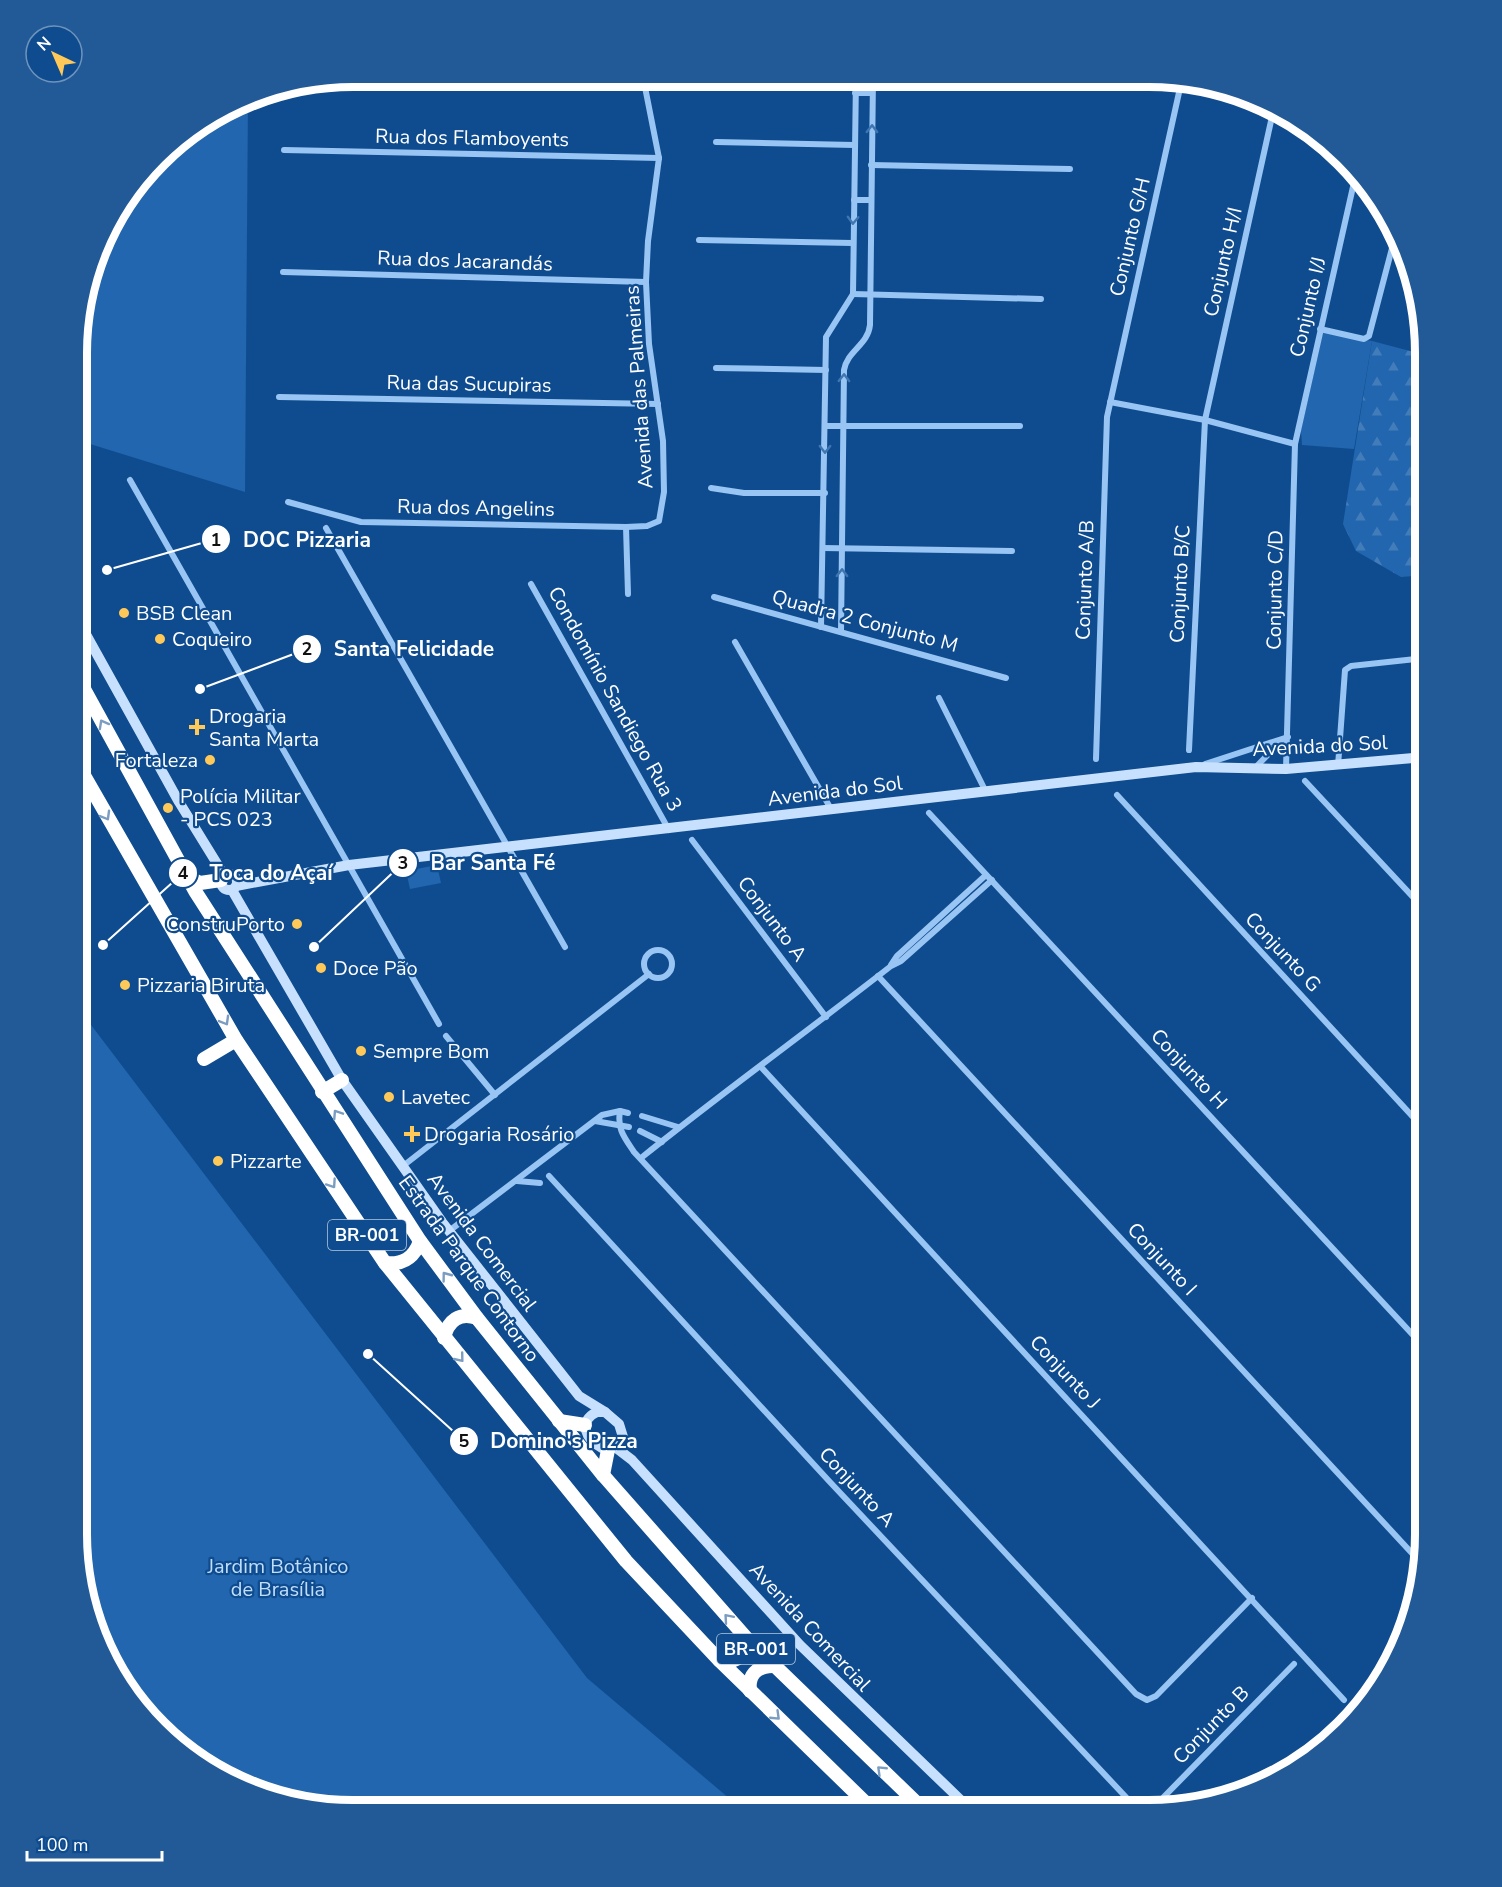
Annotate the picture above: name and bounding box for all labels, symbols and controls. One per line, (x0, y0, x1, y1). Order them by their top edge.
north arrow (24, 24, 84, 84)
text: N (32, 32, 56, 56)
street label: Rua dos Flamboyents (375, 123, 569, 153)
one-way arrow (866, 125, 878, 134)
street label: Conjunto G/H (1103, 175, 1157, 299)
street label: Conjunto H/I (1197, 205, 1249, 319)
one-way arrow (847, 216, 859, 225)
street label: Rua dos Jacarandás (377, 244, 553, 278)
street label: Conjunto I/J (1283, 254, 1333, 360)
street label: Avenida das Palmeiras (618, 284, 660, 490)
street label: Rua das Sucupiras (386, 369, 552, 399)
one-way arrow (838, 374, 851, 383)
one-way arrow (819, 445, 831, 454)
street label: Rua dos Angelins (397, 493, 555, 523)
callout: DOC Pizzaria (201, 520, 383, 559)
street label: Conjunto A/B (1069, 520, 1101, 640)
street label: Conjunto B/C (1163, 524, 1197, 644)
text: DOC Pizzaria (243, 526, 371, 554)
text: 1 (211, 528, 221, 552)
street label: Conjunto C/D (1260, 530, 1290, 650)
one-way arrow (835, 569, 848, 578)
street label: Condomínio Sandiego Rua 3 (542, 582, 688, 816)
street label: Quadra 2 Conjunto M (769, 583, 961, 659)
place label: BSB Clean (136, 600, 232, 627)
marker: BSB Clean (117, 606, 131, 620)
place label: Coqueiro (172, 626, 252, 653)
callout: Santa Felicidade (292, 630, 507, 669)
marker: Coqueiro (153, 632, 167, 646)
text: Santa Felicidade (334, 635, 494, 663)
text: 2 (302, 637, 312, 661)
place label: Drogaria Santa Marta (209, 703, 319, 753)
one-way arrow (99, 720, 110, 730)
marker: Drogaria Santa Marta (190, 720, 204, 734)
street label: Avenida do Sol (1252, 729, 1388, 763)
place label: Fortaleza (115, 747, 198, 774)
marker: Fortaleza (203, 753, 217, 767)
street label: Avenida do Sol (766, 769, 904, 813)
place label: Polícia Militar - PCS 023 (180, 783, 301, 833)
marker: Polícia Militar - PCS 023 (161, 801, 175, 815)
one-way arrow (99, 810, 110, 820)
callout: Bar Santa Fé (388, 843, 567, 882)
text: Bar Santa Fé (431, 849, 555, 877)
text: 3 (398, 851, 408, 875)
callout: Toca do Açaí (168, 853, 345, 892)
text: Toca do Açaí (209, 859, 334, 887)
text: 4 (178, 861, 189, 885)
street label: Conjunto A (731, 871, 813, 968)
street label: Conjunto G (1239, 906, 1327, 998)
place label: ConstruPorto (166, 911, 285, 938)
marker: ConstruPorto (290, 917, 304, 931)
place label: Doce Pão (333, 955, 418, 982)
marker: Doce Pão (314, 961, 328, 975)
place label: Pizzaria Biruta (137, 972, 265, 999)
marker: Pizzaria Biruta (118, 978, 132, 992)
one-way arrow (218, 1015, 229, 1025)
street label: Conjunto H (1145, 1023, 1233, 1115)
place label: Sempre Bom (373, 1038, 489, 1065)
marker: Sempre Bom (354, 1044, 368, 1058)
place label: Lavetec (401, 1084, 470, 1111)
marker: Lavetec (382, 1090, 396, 1104)
one-way arrow (333, 1110, 344, 1121)
place label: Drogaria Rosário (424, 1121, 574, 1148)
marker: Drogaria Rosário (405, 1127, 419, 1141)
place label: Pizzarte (230, 1148, 302, 1175)
marker: Pizzarte (211, 1154, 225, 1168)
street label: Avenida Comercial (421, 1167, 543, 1317)
street label: Estrada Parque Contorno (392, 1170, 546, 1368)
one-way arrow (325, 1177, 336, 1188)
street label: Conjunto I (1121, 1217, 1203, 1301)
road number: BR-001 (328, 1220, 406, 1250)
one-way arrow (442, 1271, 453, 1282)
street label: Conjunto J (1024, 1329, 1106, 1415)
one-way arrow (453, 1351, 464, 1362)
callout: Domino's Pizza (449, 1421, 650, 1460)
text: Domino's Pizza (490, 1427, 638, 1455)
text: 5 (459, 1429, 470, 1453)
street label: Conjunto A (813, 1441, 901, 1533)
park label: Jardim Botânico de Brasília (207, 1553, 349, 1603)
street label: Avenida Comercial (743, 1557, 877, 1697)
one-way arrow (724, 1614, 735, 1625)
road number: BR-001 (717, 1634, 795, 1664)
street label: Conjunto B (1167, 1680, 1255, 1770)
one-way arrow (770, 1709, 780, 1720)
one-way arrow (878, 1766, 889, 1777)
scale bar (27, 1824, 162, 1862)
text: 100 m (36, 1833, 88, 1857)

